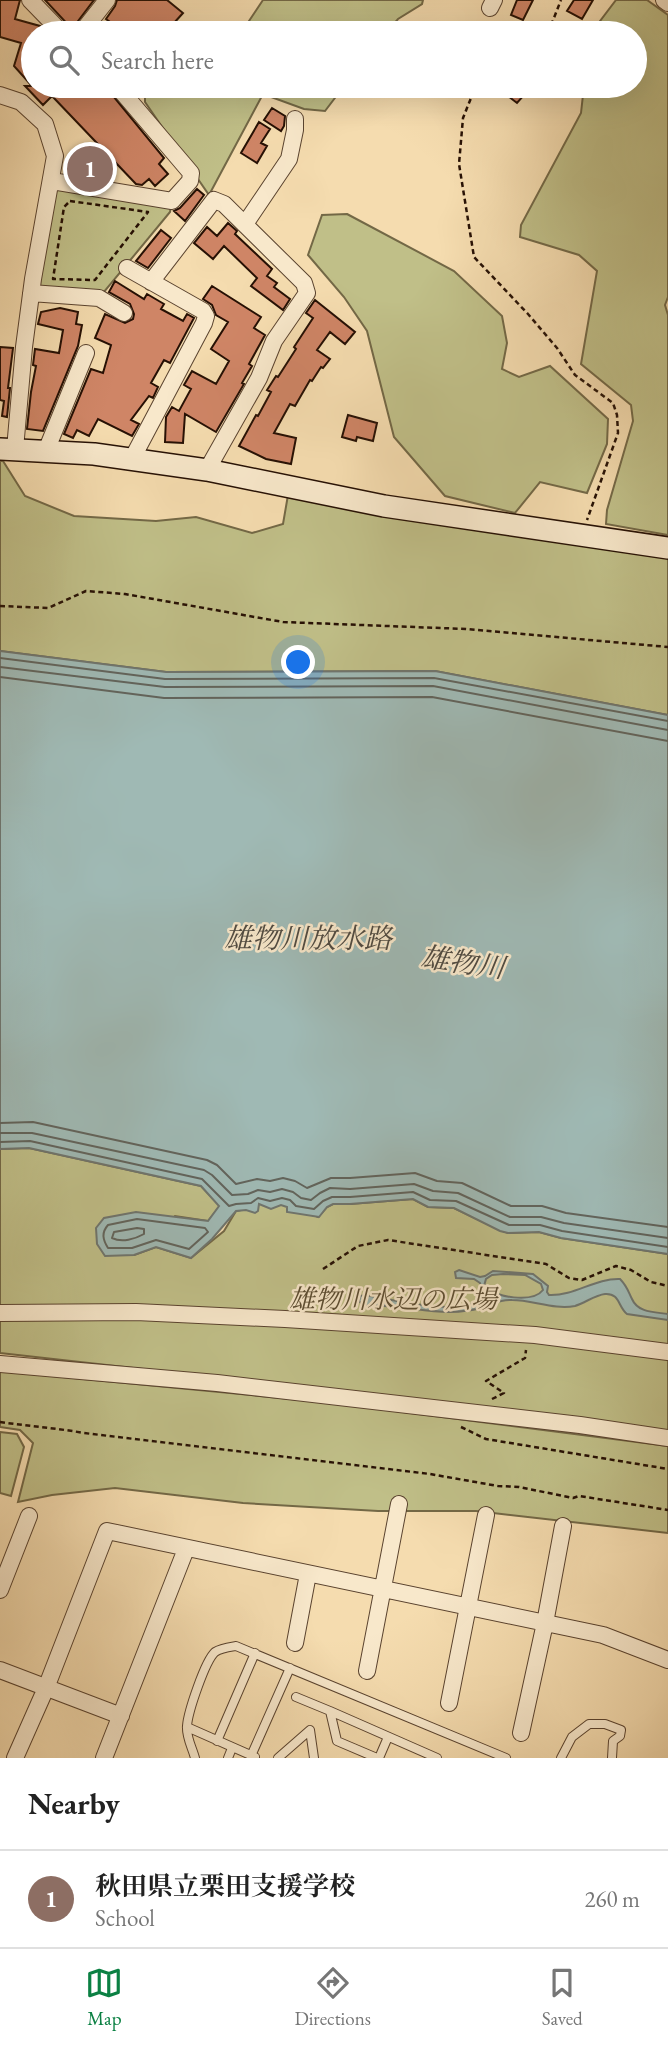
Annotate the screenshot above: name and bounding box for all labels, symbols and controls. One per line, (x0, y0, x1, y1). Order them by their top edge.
search box (21, 21, 647, 98)
icon: search (45, 41, 83, 79)
text: Search here (101, 43, 214, 77)
pin: 1 (67, 143, 113, 195)
your location (281, 645, 315, 679)
water label: 雄物川放水路 (224, 920, 394, 956)
water label: 雄物川 (419, 938, 510, 986)
park label: 雄物川水辺の広場 (289, 1282, 499, 1316)
text: Nearby (28, 1784, 120, 1823)
text: 秋田県立栗田支援学校 (95, 1869, 355, 1903)
text: 1 (45, 1884, 57, 1914)
text: 260 m (584, 1884, 640, 1914)
text: School (95, 1903, 155, 1933)
tab: Map (85, 1964, 123, 2031)
tab: Directions (294, 1964, 371, 2031)
tab: Saved (542, 1964, 583, 2031)

